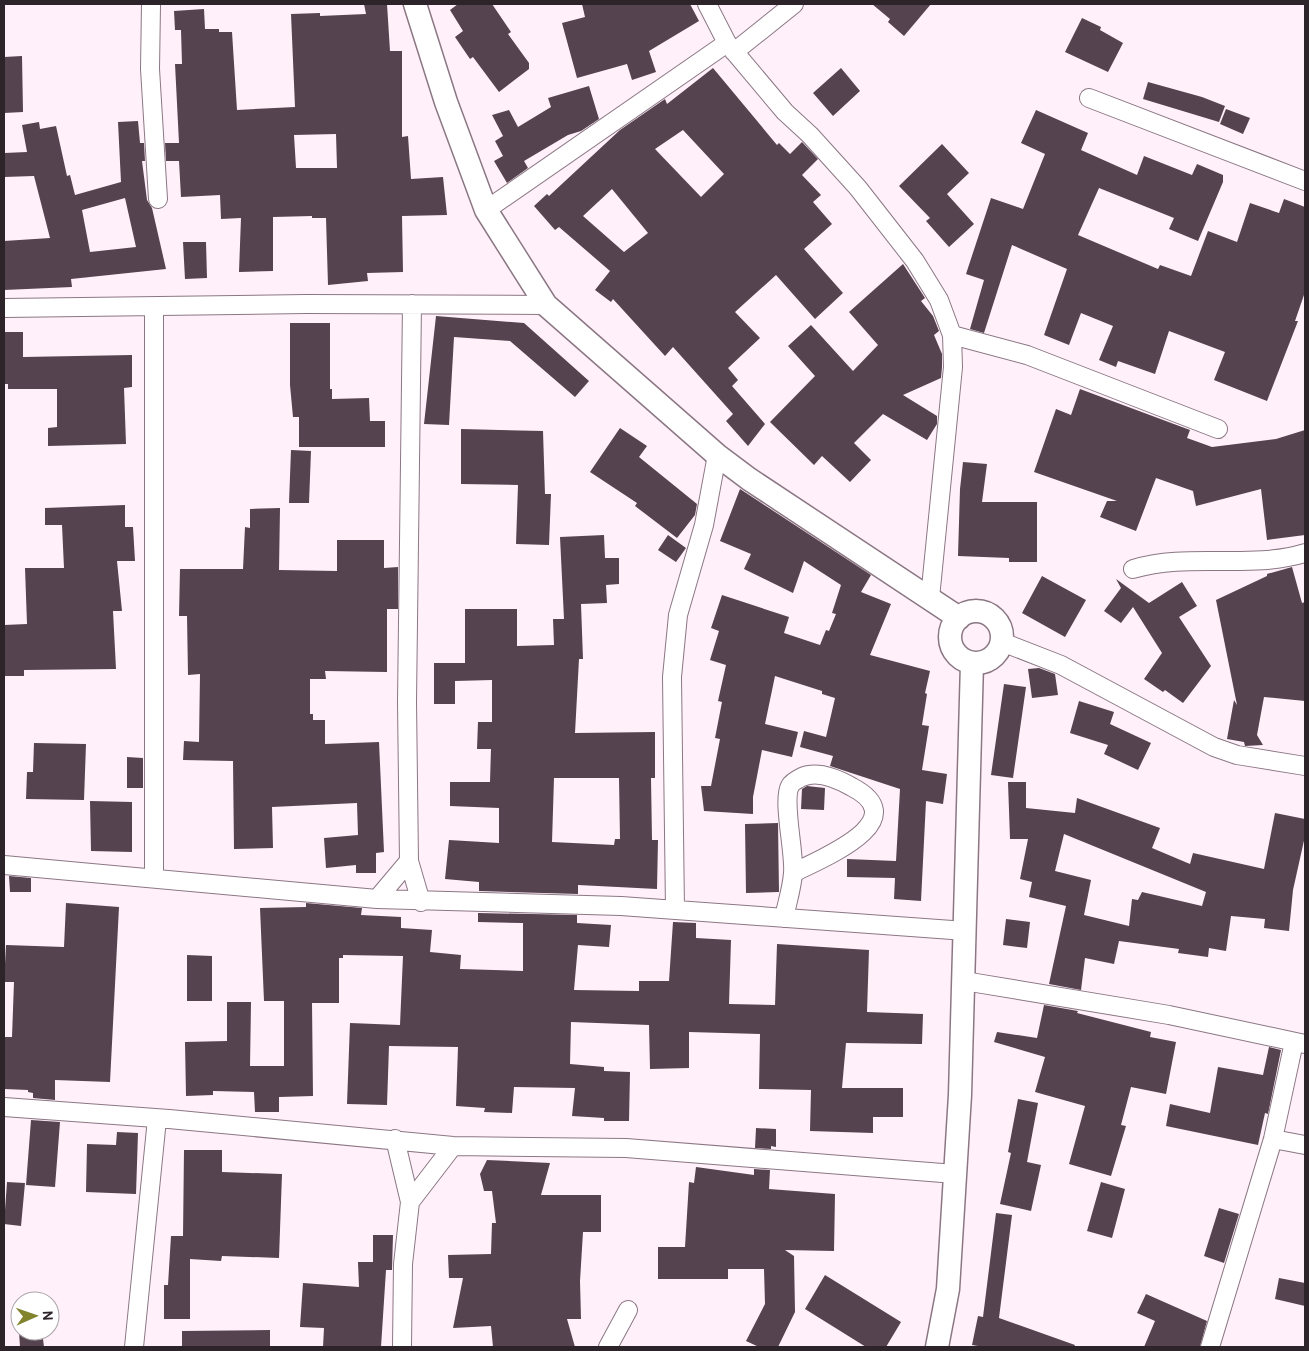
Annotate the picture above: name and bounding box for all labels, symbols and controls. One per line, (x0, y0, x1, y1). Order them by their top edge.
north arrow (10, 1291, 60, 1341)
text: N (38, 1310, 55, 1321)

